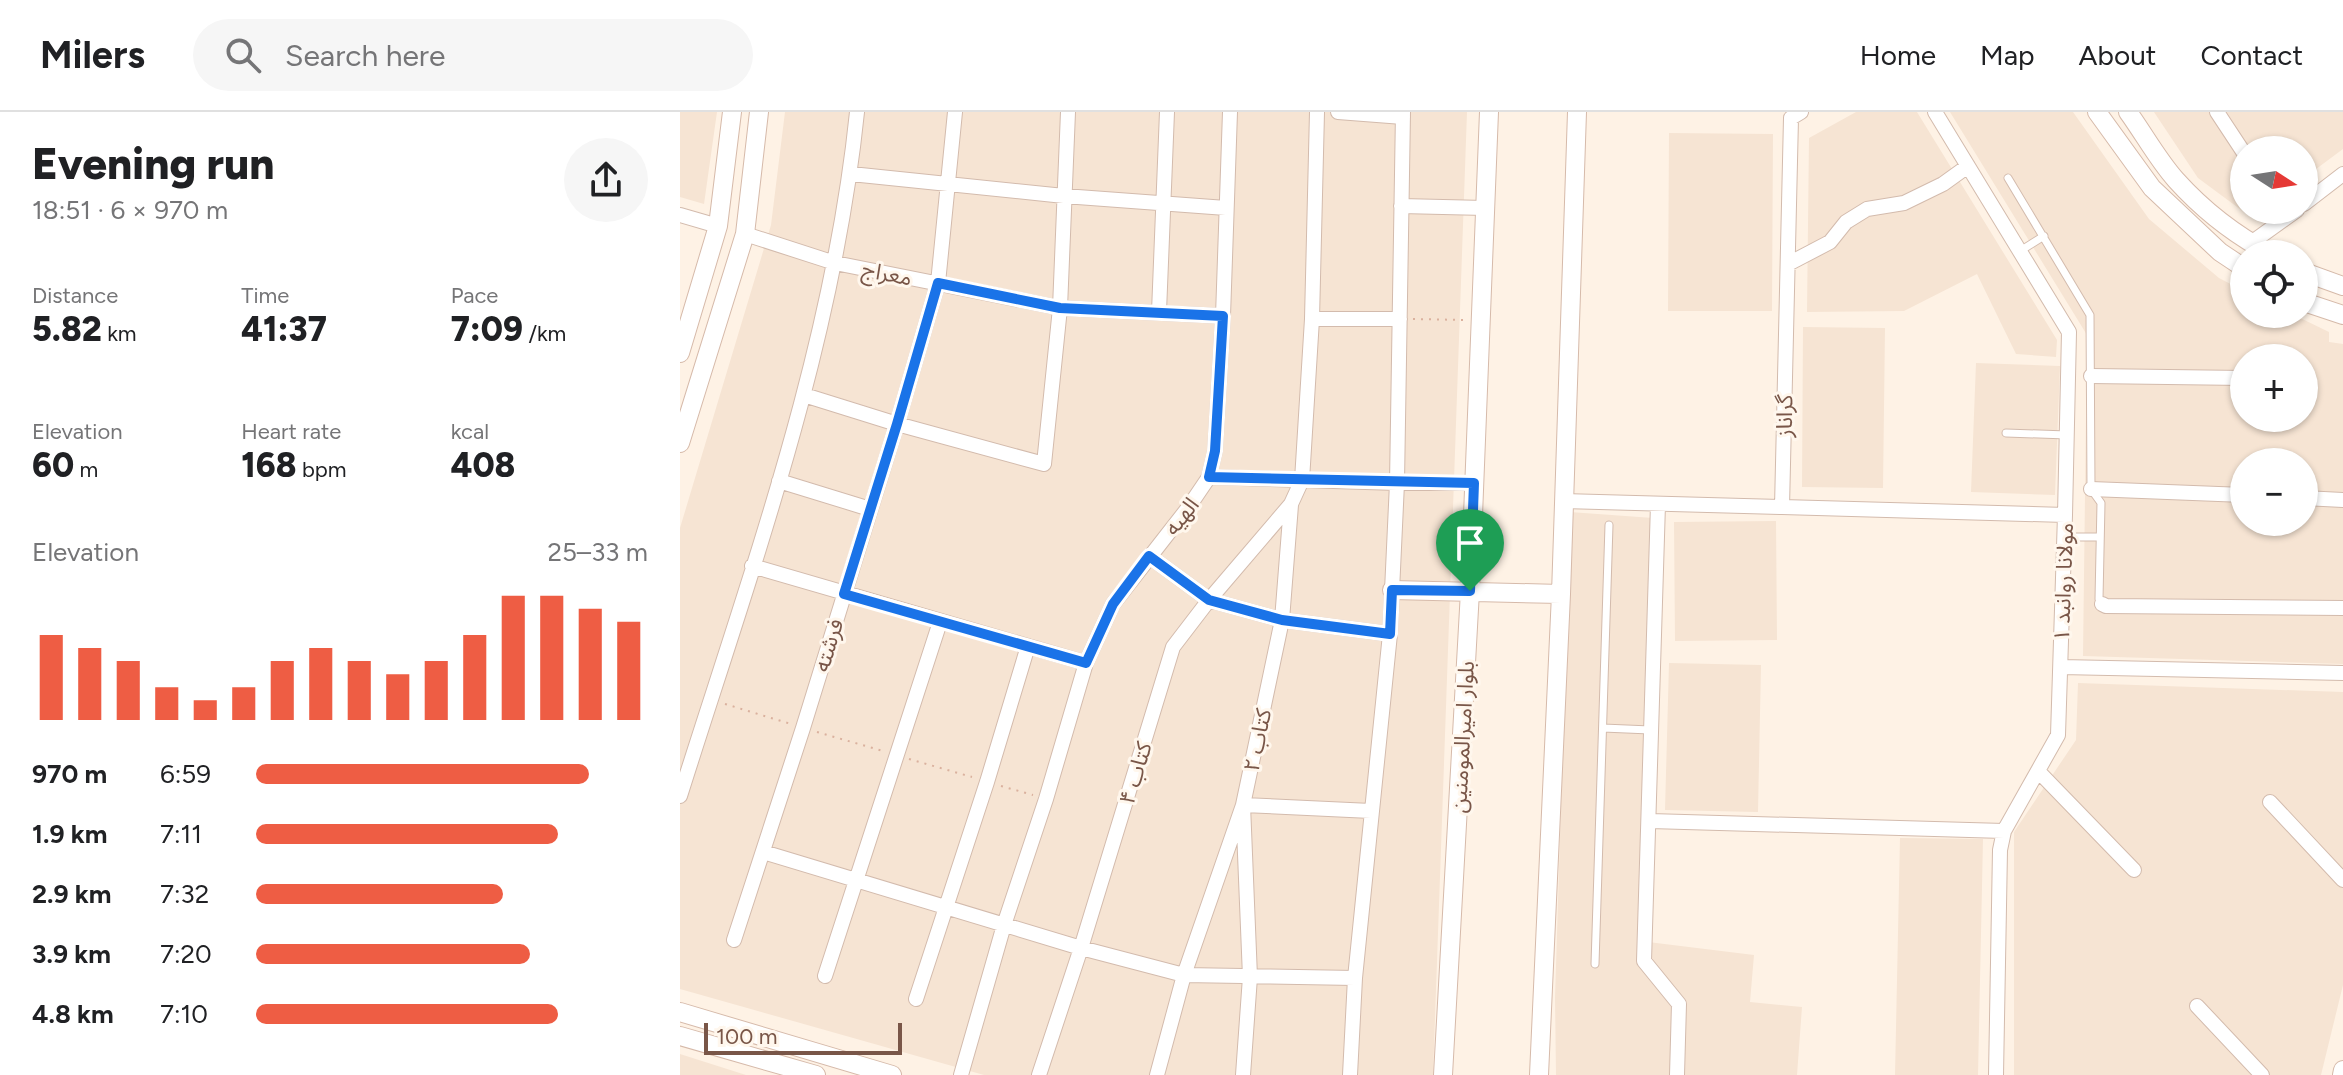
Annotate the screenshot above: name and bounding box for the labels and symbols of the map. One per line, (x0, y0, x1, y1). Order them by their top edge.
north arrow (2230, 136, 2318, 224)
street label: معراج (859, 255, 914, 295)
street label: گراناز (1771, 393, 1798, 439)
street label: الهیه (1158, 492, 1205, 541)
pin (1436, 509, 1504, 591)
street label: مولانا روانبد ۱ (2048, 522, 2079, 642)
street label: فرشته (808, 615, 849, 675)
street label: بلوار امیرالمومنین (1445, 660, 1480, 814)
street label: کتاب ۲ (1238, 705, 1277, 774)
street label: کتاب ۴ (1113, 738, 1158, 807)
scale bar (704, 1019, 902, 1055)

